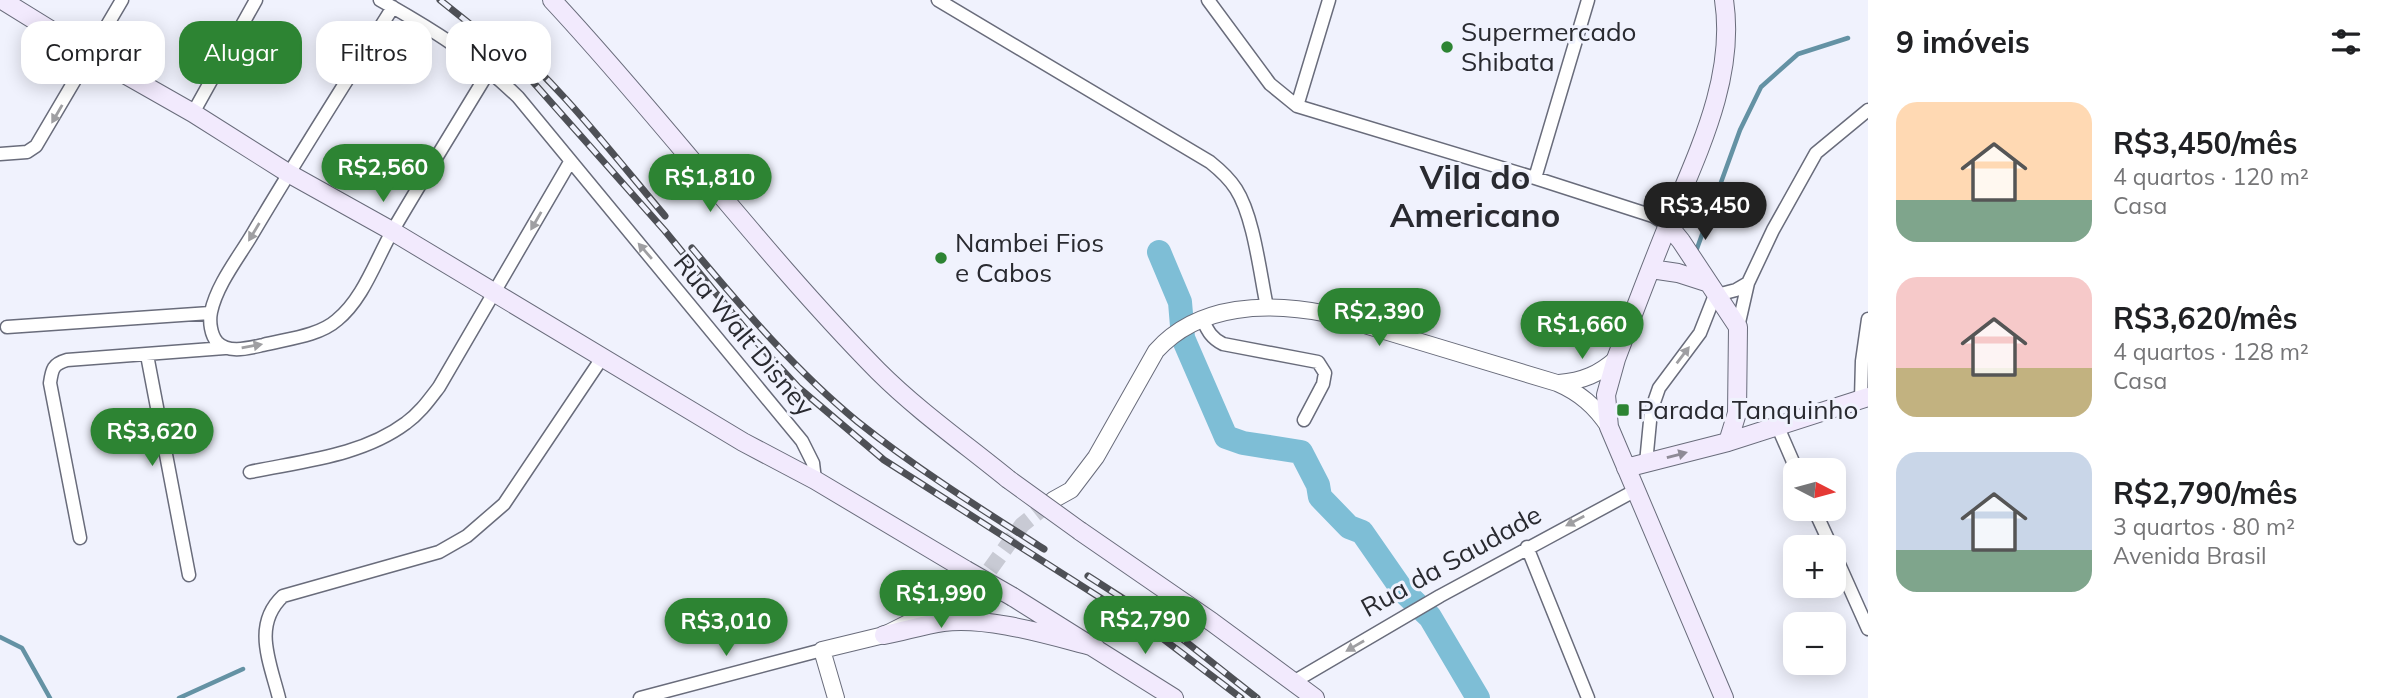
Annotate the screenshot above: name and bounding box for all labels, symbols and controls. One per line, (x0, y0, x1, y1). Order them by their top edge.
place label: Supermercado Shibata (1461, 15, 1636, 78)
chip: Comprar (21, 21, 165, 84)
chip: Alugar (179, 21, 302, 84)
chip: Filtros (316, 21, 432, 84)
chip: Novo (446, 21, 551, 84)
text: 9 imóveis (1896, 23, 2030, 61)
icon: filters (2327, 23, 2365, 61)
marker: Supermercado Shibata (1439, 39, 1455, 55)
one-way arrow (51, 104, 63, 123)
text: R$3,450/mês (2113, 124, 2298, 162)
icon: home (1952, 130, 2036, 214)
pin: R$2,560 (318, 144, 448, 204)
text: R$2,560 (338, 152, 428, 181)
pin: R$1,810 (645, 154, 775, 214)
district label: Vila do Americano (1390, 156, 1560, 235)
text: R$1,810 (665, 162, 755, 191)
text: 4 quartos · 120 m² (2113, 162, 2309, 191)
pin: R$3,450 (1640, 182, 1770, 242)
text: R$3,450 (1660, 190, 1750, 219)
text: Casa (2113, 191, 2167, 220)
one-way arrow (530, 211, 542, 231)
one-way arrow (248, 222, 260, 241)
place label: Nambei Fios e Cabos (955, 226, 1104, 289)
one-way arrow (638, 242, 653, 259)
street label: Rua Walt Disney (667, 247, 822, 423)
marker: Nambei Fios e Cabos (933, 250, 949, 266)
pin: R$2,390 (1314, 288, 1444, 348)
text: R$2,390 (1334, 296, 1424, 325)
text: R$3,620/mês (2113, 299, 2298, 337)
pin: R$1,660 (1517, 302, 1647, 361)
icon: home (1952, 305, 2036, 389)
text: R$1,660 (1537, 309, 1627, 338)
text: 4 quartos · 128 m² (2113, 337, 2309, 366)
one-way arrow (241, 340, 263, 351)
one-way arrow (1675, 346, 1689, 364)
text: Casa (2113, 366, 2167, 395)
place label: Parada Tanquinho (1637, 393, 1858, 426)
marker: Parada Tanquinho (1615, 402, 1631, 418)
pin: R$3,620 (87, 408, 217, 468)
text: R$3,620 (107, 416, 197, 445)
one-way arrow (1666, 449, 1688, 460)
north arrow (1783, 458, 1846, 522)
map controls (1783, 458, 1846, 675)
text: R$2,790/mês (2113, 474, 2298, 512)
icon: home (1952, 480, 2036, 564)
street label: Rua da Saudade (1355, 497, 1547, 624)
text: 3 quartos · 80 m² (2113, 512, 2295, 541)
one-way arrow (1565, 515, 1585, 527)
button: + (1783, 535, 1846, 598)
text: Avenida Brasil (2113, 541, 2266, 570)
pin: R$1,990 (876, 570, 1006, 630)
text: R$1,990 (896, 578, 986, 607)
pin: R$2,790 (1080, 596, 1210, 656)
pin: R$3,010 (661, 598, 791, 658)
text: R$2,790 (1100, 604, 1190, 633)
text: R$3,010 (681, 606, 771, 635)
button: − (1783, 612, 1846, 675)
one-way arrow (1346, 639, 1365, 652)

